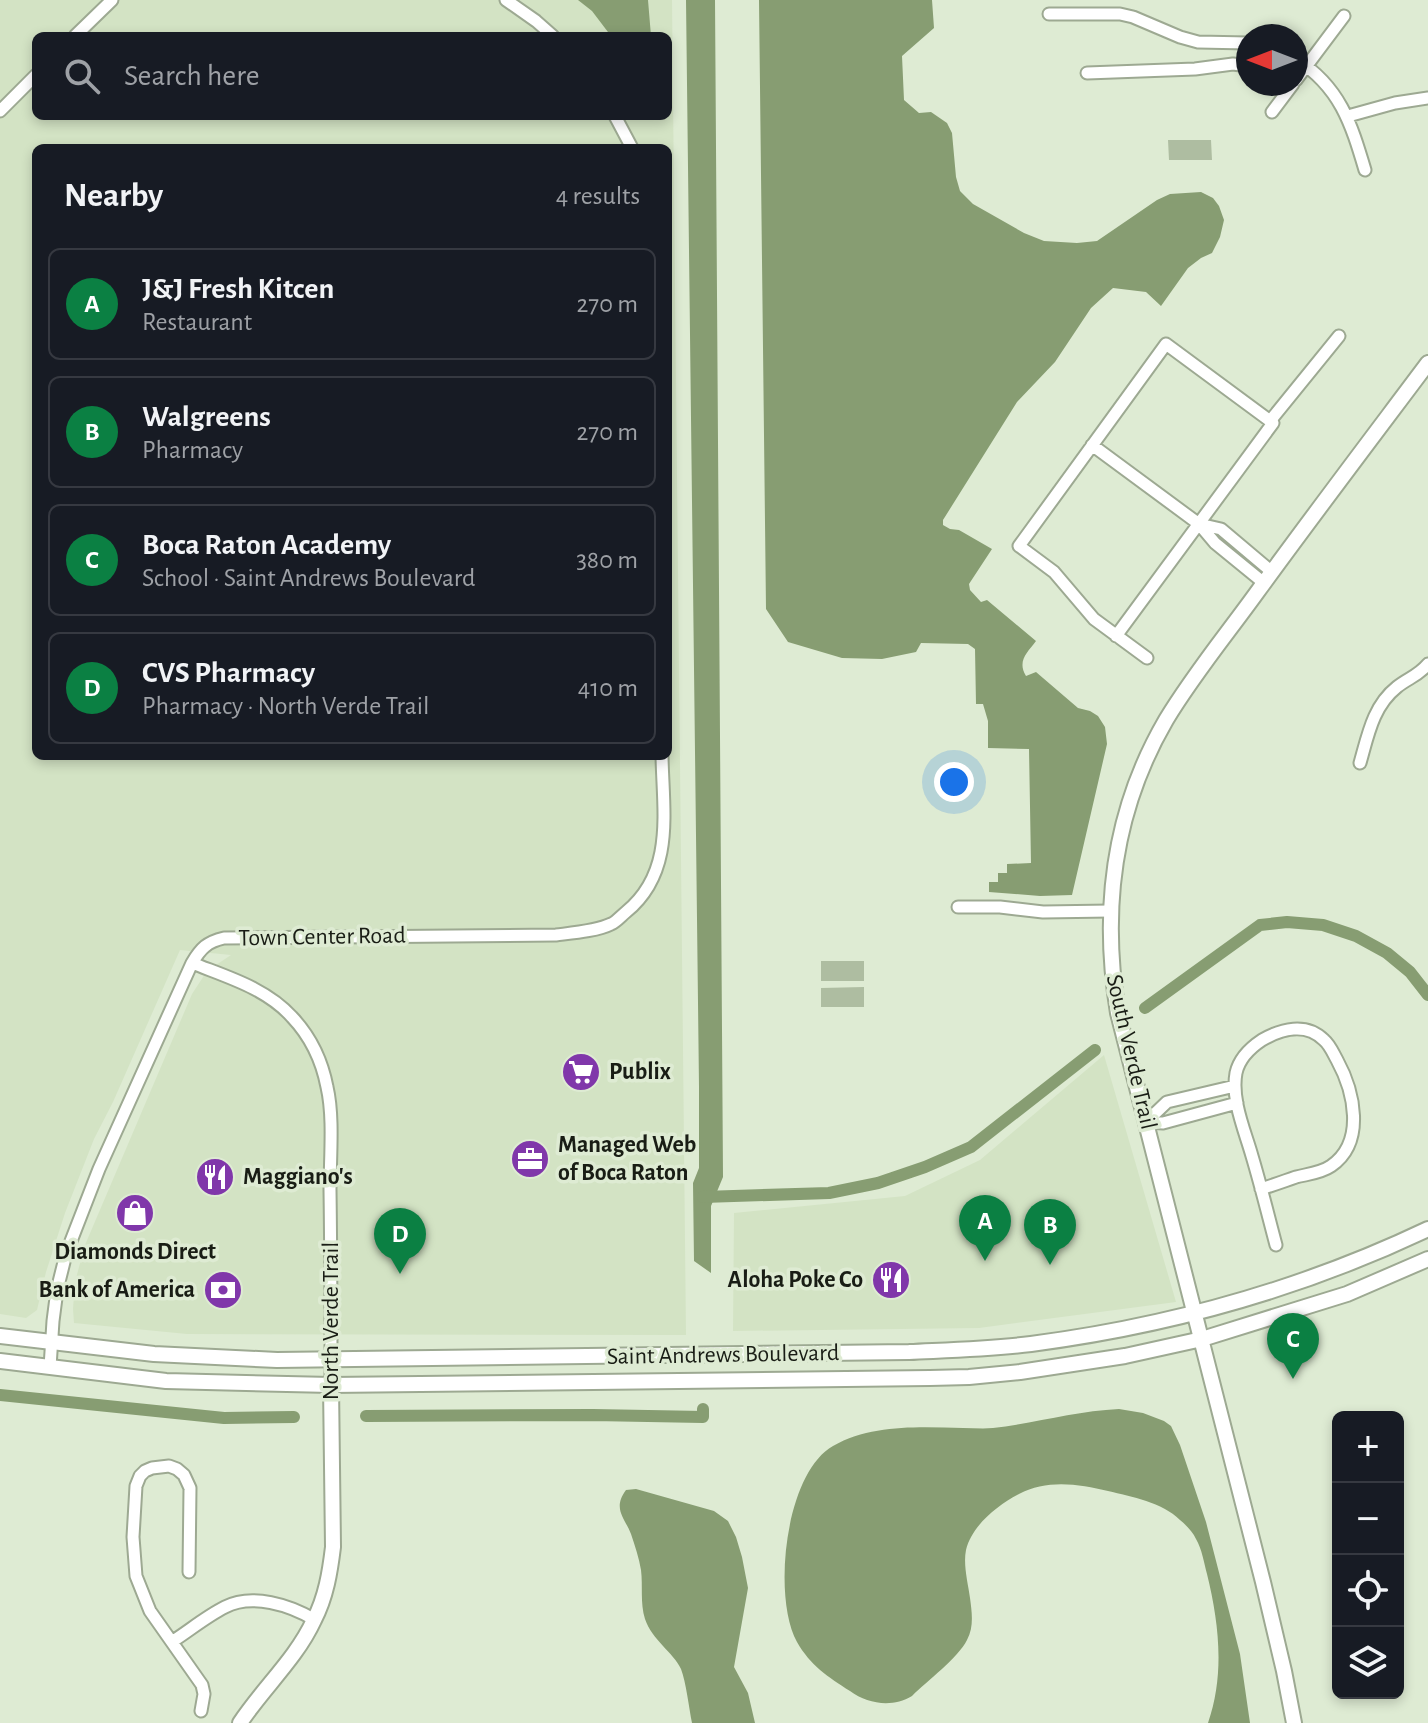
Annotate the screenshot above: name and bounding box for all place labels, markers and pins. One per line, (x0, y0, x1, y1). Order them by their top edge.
supermarket icon: Publix (560, 1051, 602, 1093)
place label: Publix (609, 1060, 671, 1084)
place label: Managed Web of Boca Raton (558, 1133, 696, 1185)
office icon: Managed Web of Boca Raton (509, 1138, 551, 1180)
restaurant icon: Maggiano's (194, 1156, 236, 1198)
place label: Maggiano's (243, 1165, 353, 1189)
shop icon: Diamonds Direct (114, 1192, 156, 1234)
pin: A (959, 1195, 1011, 1261)
pin: B (1024, 1199, 1076, 1265)
pin: D (374, 1208, 426, 1274)
place label: Diamonds Direct (54, 1240, 216, 1264)
restaurant icon: Aloha Poke Co (870, 1259, 912, 1301)
place label: Aloha Poke Co (728, 1268, 863, 1292)
bank icon: Bank of America (202, 1269, 244, 1311)
place label: Bank of America (38, 1278, 195, 1302)
pin: C (1267, 1313, 1319, 1379)

